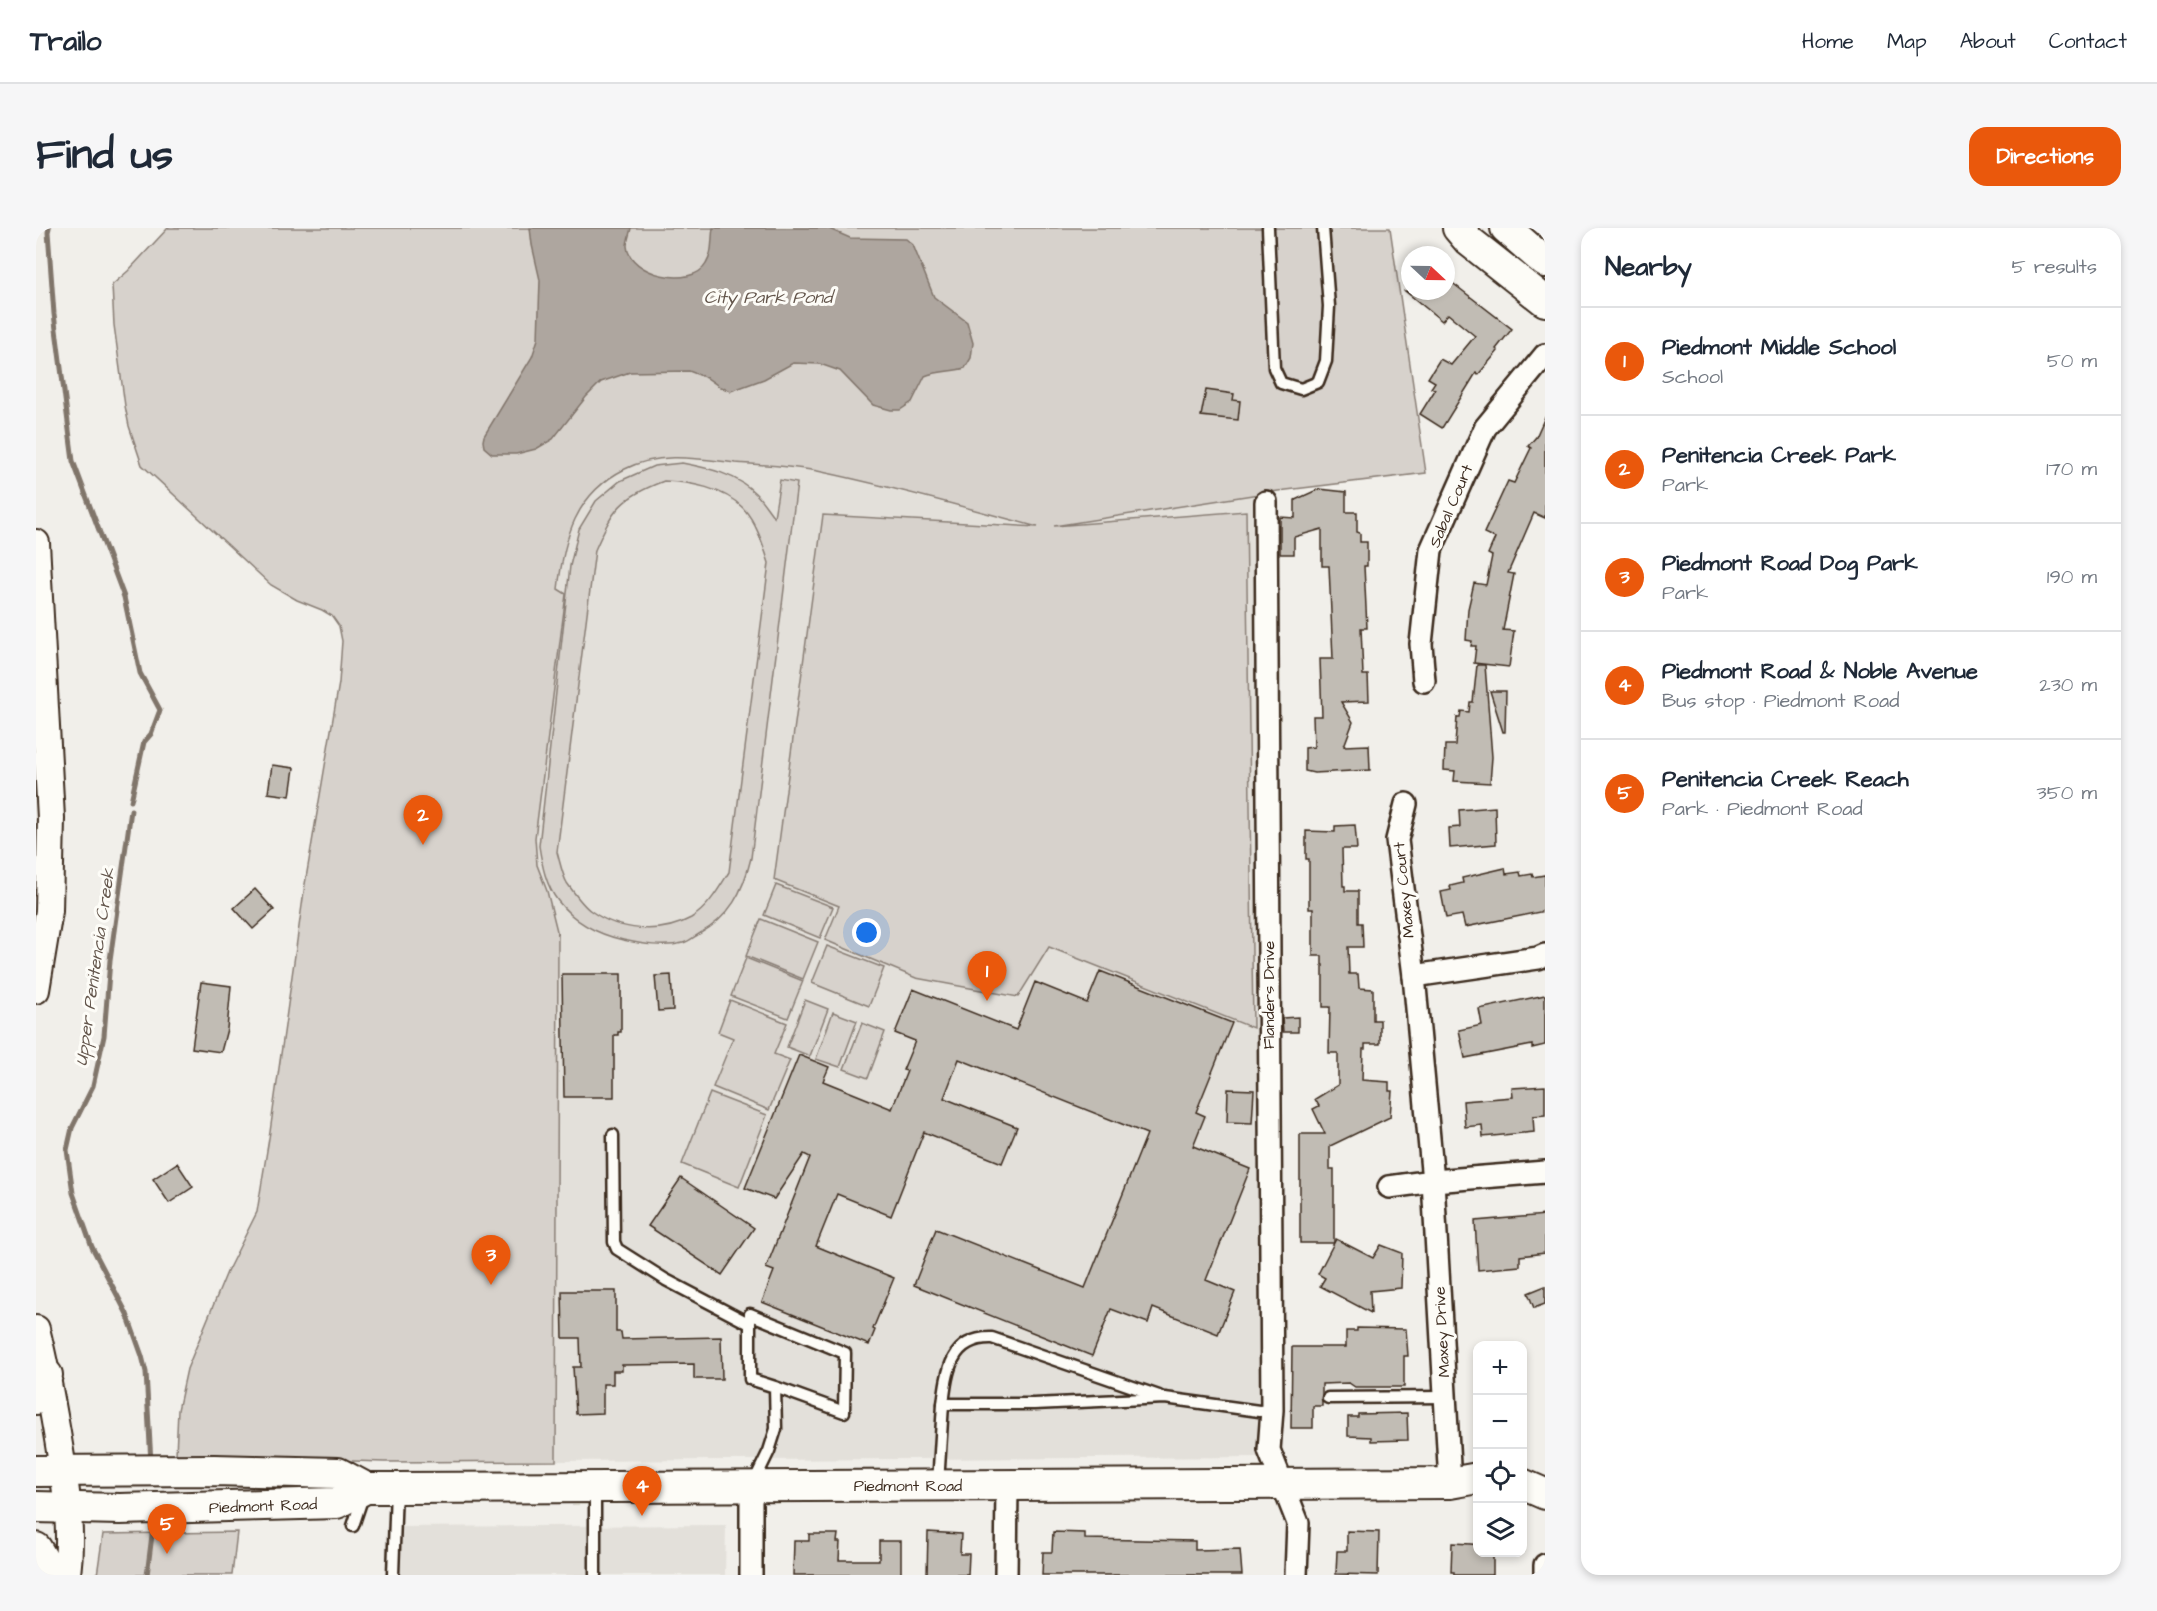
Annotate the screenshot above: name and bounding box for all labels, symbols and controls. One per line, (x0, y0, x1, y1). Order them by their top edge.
text: Trailo (30, 22, 102, 61)
text: Home (1802, 27, 1854, 56)
text: Map (1887, 27, 1927, 56)
text: About (1960, 27, 2016, 56)
text: Contact (2049, 27, 2127, 56)
text: Find us (36, 127, 173, 185)
button: Directions (1969, 127, 2121, 186)
north arrow (1401, 246, 1455, 300)
text: Nearby (1605, 249, 1692, 285)
text: 5 results (2012, 253, 2097, 281)
water label: City Park Pond (704, 285, 836, 311)
text: Piedmont Middle School (1662, 332, 1896, 363)
text: 1 (1623, 347, 1626, 375)
text: 50 m (2047, 347, 2097, 375)
text: School (1662, 363, 1723, 391)
text: Penitencia Creek Park (1662, 440, 1896, 471)
text: 2 (1619, 455, 1630, 483)
text: 170 m (2046, 455, 2097, 483)
street label: Sabal Court (1424, 461, 1479, 551)
text: Park (1662, 471, 1708, 499)
text: Piedmont Road Dog Park (1662, 548, 1918, 579)
text: 3 (1619, 563, 1630, 591)
text: 190 m (2047, 563, 2097, 591)
text: Park (1662, 579, 1708, 607)
text: Piedmont Road & Noble Avenue (1662, 656, 1978, 687)
text: 4 (1618, 671, 1631, 699)
text: 230 m (2039, 671, 2097, 699)
text: Bus stop · Piedmont Road (1662, 687, 1899, 715)
text: Penitencia Creek Reach (1662, 764, 1909, 795)
text: 5 (1617, 779, 1632, 807)
text: 350 m (2036, 779, 2097, 807)
text: Park · Piedmont Road (1662, 795, 1863, 823)
pin: 2 (404, 796, 442, 845)
street label: Maxey Court (1388, 840, 1421, 939)
water label: Upper Penitencia Creek (69, 865, 121, 1068)
your location (852, 918, 881, 947)
street label: Flanders Drive (1258, 940, 1280, 1049)
pin: 1 (968, 952, 1006, 1001)
pin: 3 (472, 1236, 510, 1285)
street label: Maxey Drive (1429, 1285, 1456, 1378)
map controls (1473, 1341, 1527, 1557)
button: + (1473, 1341, 1527, 1395)
button: − (1473, 1395, 1527, 1449)
button: locate (1473, 1449, 1527, 1503)
pin: 4 (622, 1466, 662, 1516)
street label: Piedmont Road (854, 1475, 962, 1497)
street label: Piedmont Road (208, 1493, 318, 1519)
button: layers (1473, 1503, 1527, 1557)
pin: 5 (148, 1504, 186, 1554)

